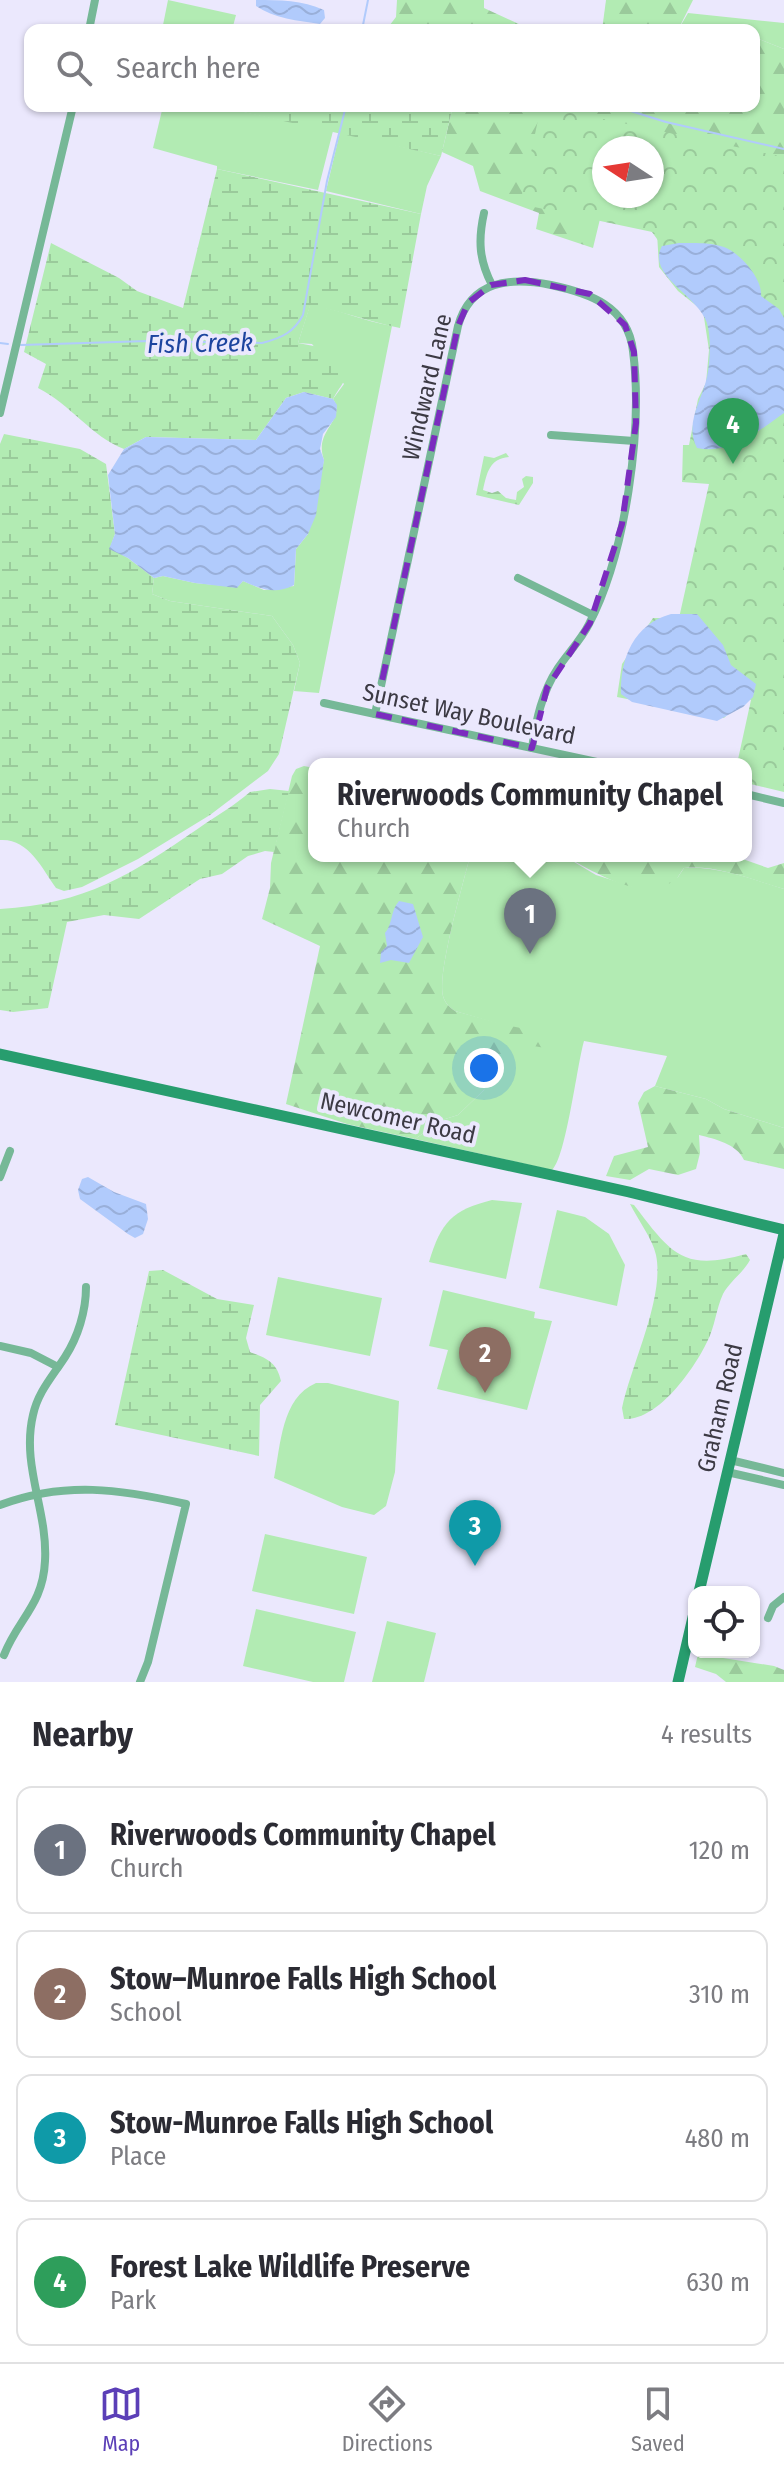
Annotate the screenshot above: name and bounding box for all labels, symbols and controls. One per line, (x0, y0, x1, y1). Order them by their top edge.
search box (24, 24, 760, 112)
icon: search (52, 46, 96, 90)
text: Search here (116, 50, 261, 86)
north arrow (592, 136, 664, 208)
street label: Windward Lane (397, 311, 457, 463)
water label: Fish Creek (147, 327, 253, 360)
pin: 4 (707, 398, 759, 464)
street label: Sunset Way Boulevard (360, 678, 578, 750)
popup (308, 758, 752, 862)
text: Riverwoods Community Chapel (337, 777, 723, 813)
text: Church (337, 813, 411, 844)
pin: 1 (504, 888, 556, 954)
your location (464, 1048, 504, 1088)
street label: Newcomer Road (318, 1087, 478, 1149)
pin: 2 (459, 1327, 511, 1393)
street label: Graham Road (692, 1341, 748, 1475)
pin: 3 (449, 1500, 501, 1566)
map controls (688, 1586, 760, 1658)
button: locate (688, 1586, 760, 1658)
text: Nearby (32, 1714, 133, 1755)
text: 4 results (661, 1719, 752, 1750)
text: Riverwoods Community Chapel (110, 1817, 496, 1853)
text: 1 (55, 1835, 66, 1866)
text: 120 m (689, 1835, 750, 1866)
text: Church (110, 1853, 183, 1884)
text: Stow–Munroe Falls High School (110, 1961, 496, 1997)
text: 2 (54, 1979, 66, 2010)
text: 310 m (689, 1979, 750, 2010)
text: School (110, 1997, 182, 2028)
text: Stow-Munroe Falls High School (110, 2105, 493, 2141)
text: 3 (54, 2123, 66, 2154)
text: 480 m (685, 2123, 750, 2154)
text: Place (110, 2141, 166, 2172)
text: Forest Lake Wildlife Preserve (110, 2249, 470, 2285)
text: 4 (53, 2267, 67, 2298)
text: 630 m (686, 2267, 750, 2298)
text: Park (110, 2285, 156, 2316)
tab: Map (99, 2382, 143, 2457)
tab: Directions (342, 2382, 433, 2457)
tab: Saved (631, 2382, 685, 2457)

